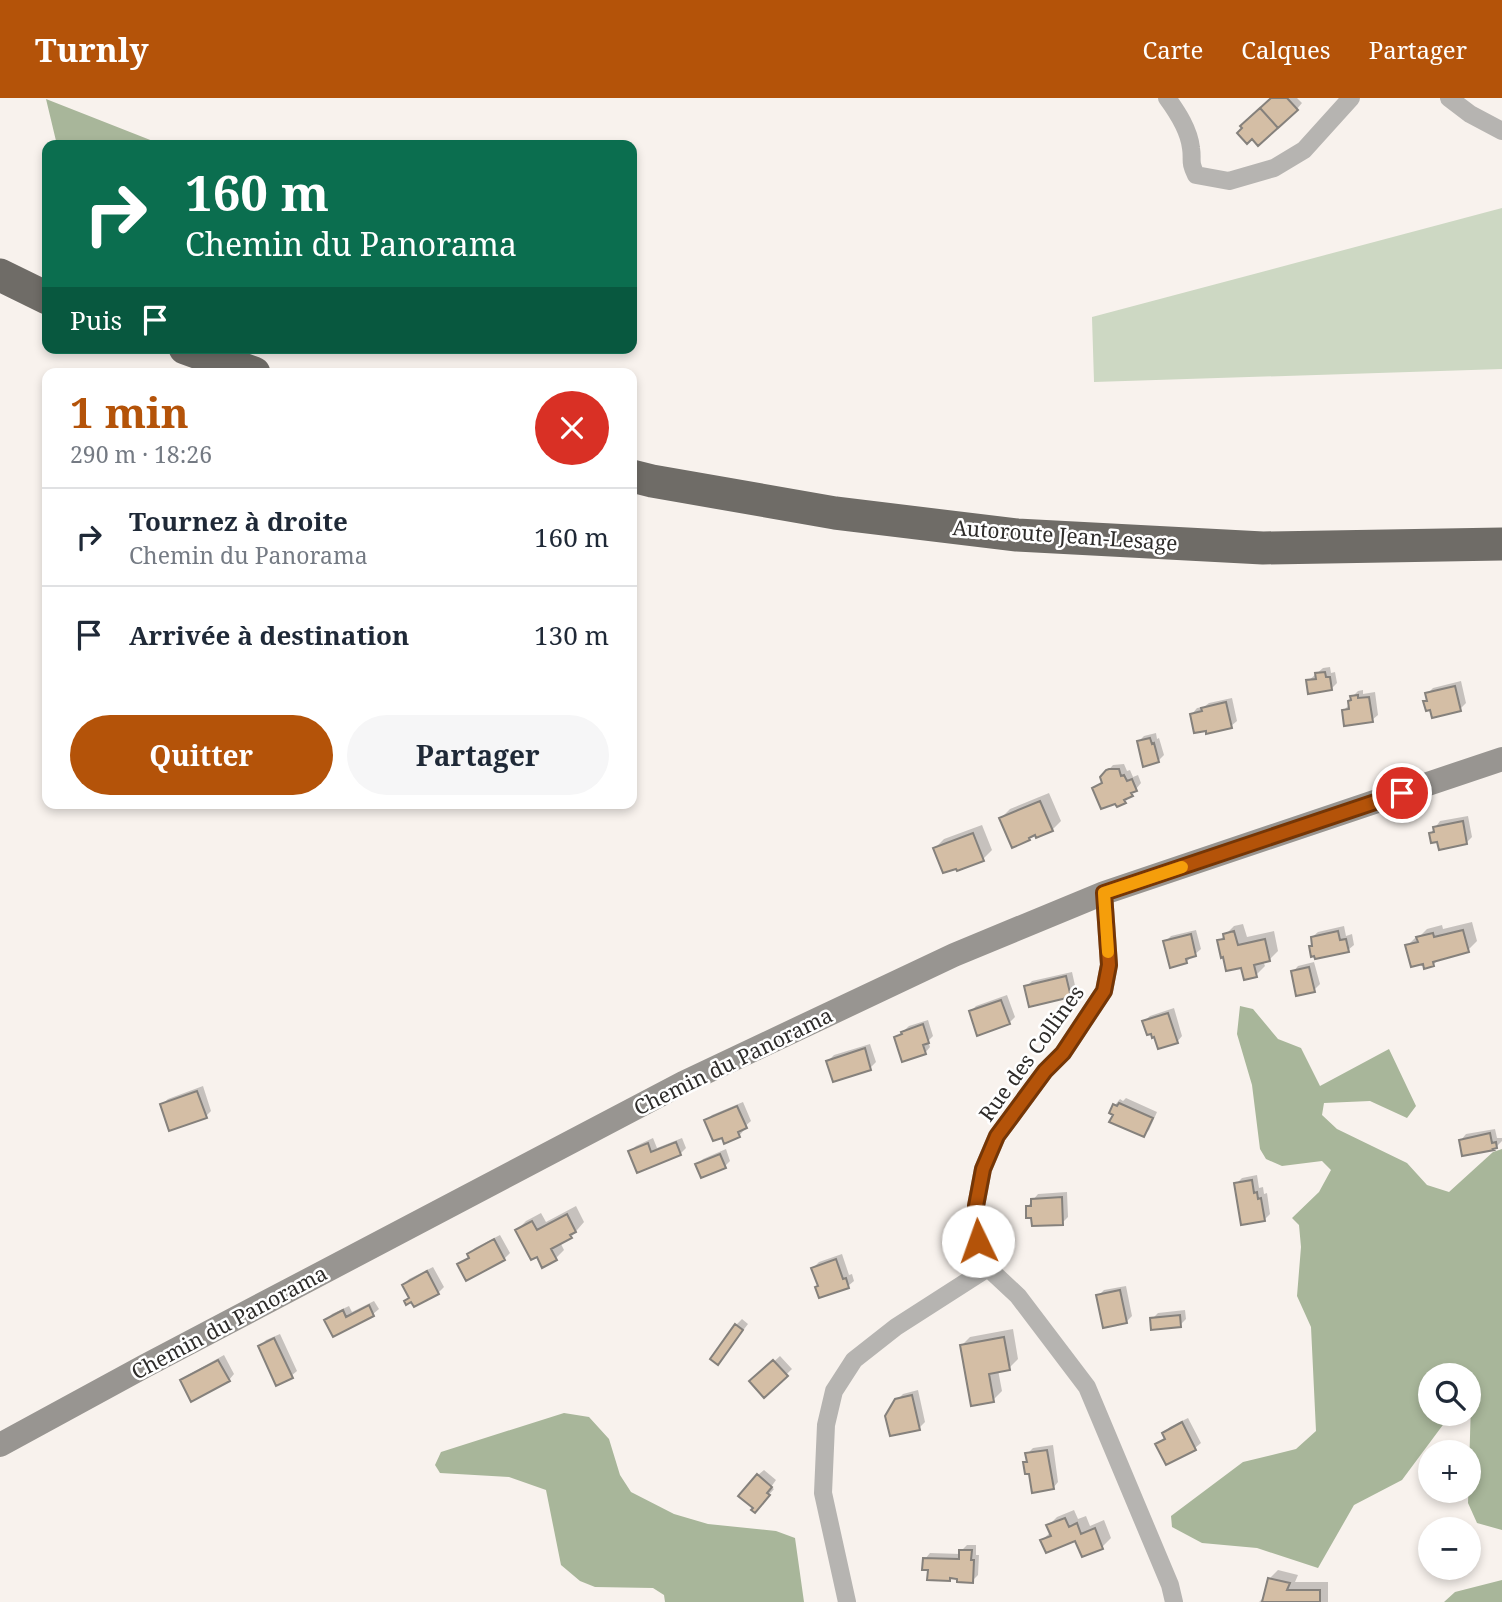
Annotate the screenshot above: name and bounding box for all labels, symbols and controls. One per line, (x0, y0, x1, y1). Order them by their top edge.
text: Turnly (35, 27, 149, 72)
text: Carte (1143, 33, 1203, 66)
text: Calques (1241, 33, 1331, 66)
text: Partager (1369, 33, 1467, 66)
text: 160 m (185, 159, 329, 225)
icon: right (70, 168, 161, 259)
text: Chemin du Panorama (185, 222, 517, 265)
icon: arrive (136, 301, 174, 339)
text: Puis (70, 302, 122, 338)
text: 1 min (70, 383, 189, 440)
button: close (535, 391, 609, 465)
text: 290 m · 18:26 (70, 438, 212, 470)
text: Tournez à droite (129, 503, 348, 539)
street label: Autoroute Jean-Lesage (952, 513, 1178, 557)
icon: right (70, 518, 108, 556)
text: 160 m (534, 519, 609, 555)
text: Chemin du Panorama (129, 539, 368, 571)
icon: arrive (70, 616, 108, 654)
text: Arrivée à destination (129, 617, 409, 653)
text: 130 m (534, 617, 609, 653)
button: Quitter (70, 715, 333, 795)
button: Partager (347, 715, 609, 795)
pin (1372, 763, 1432, 823)
icon: arrive (1383, 774, 1421, 812)
street label: Rue des Collines (972, 979, 1090, 1127)
street label: Chemin du Panorama (629, 1001, 837, 1121)
position arrow (941, 1204, 1015, 1278)
street label: Chemin du Panorama (126, 1258, 332, 1386)
map controls (1418, 1363, 1481, 1580)
button: search (1418, 1363, 1481, 1426)
button: + (1418, 1440, 1481, 1503)
button: − (1418, 1517, 1481, 1580)

